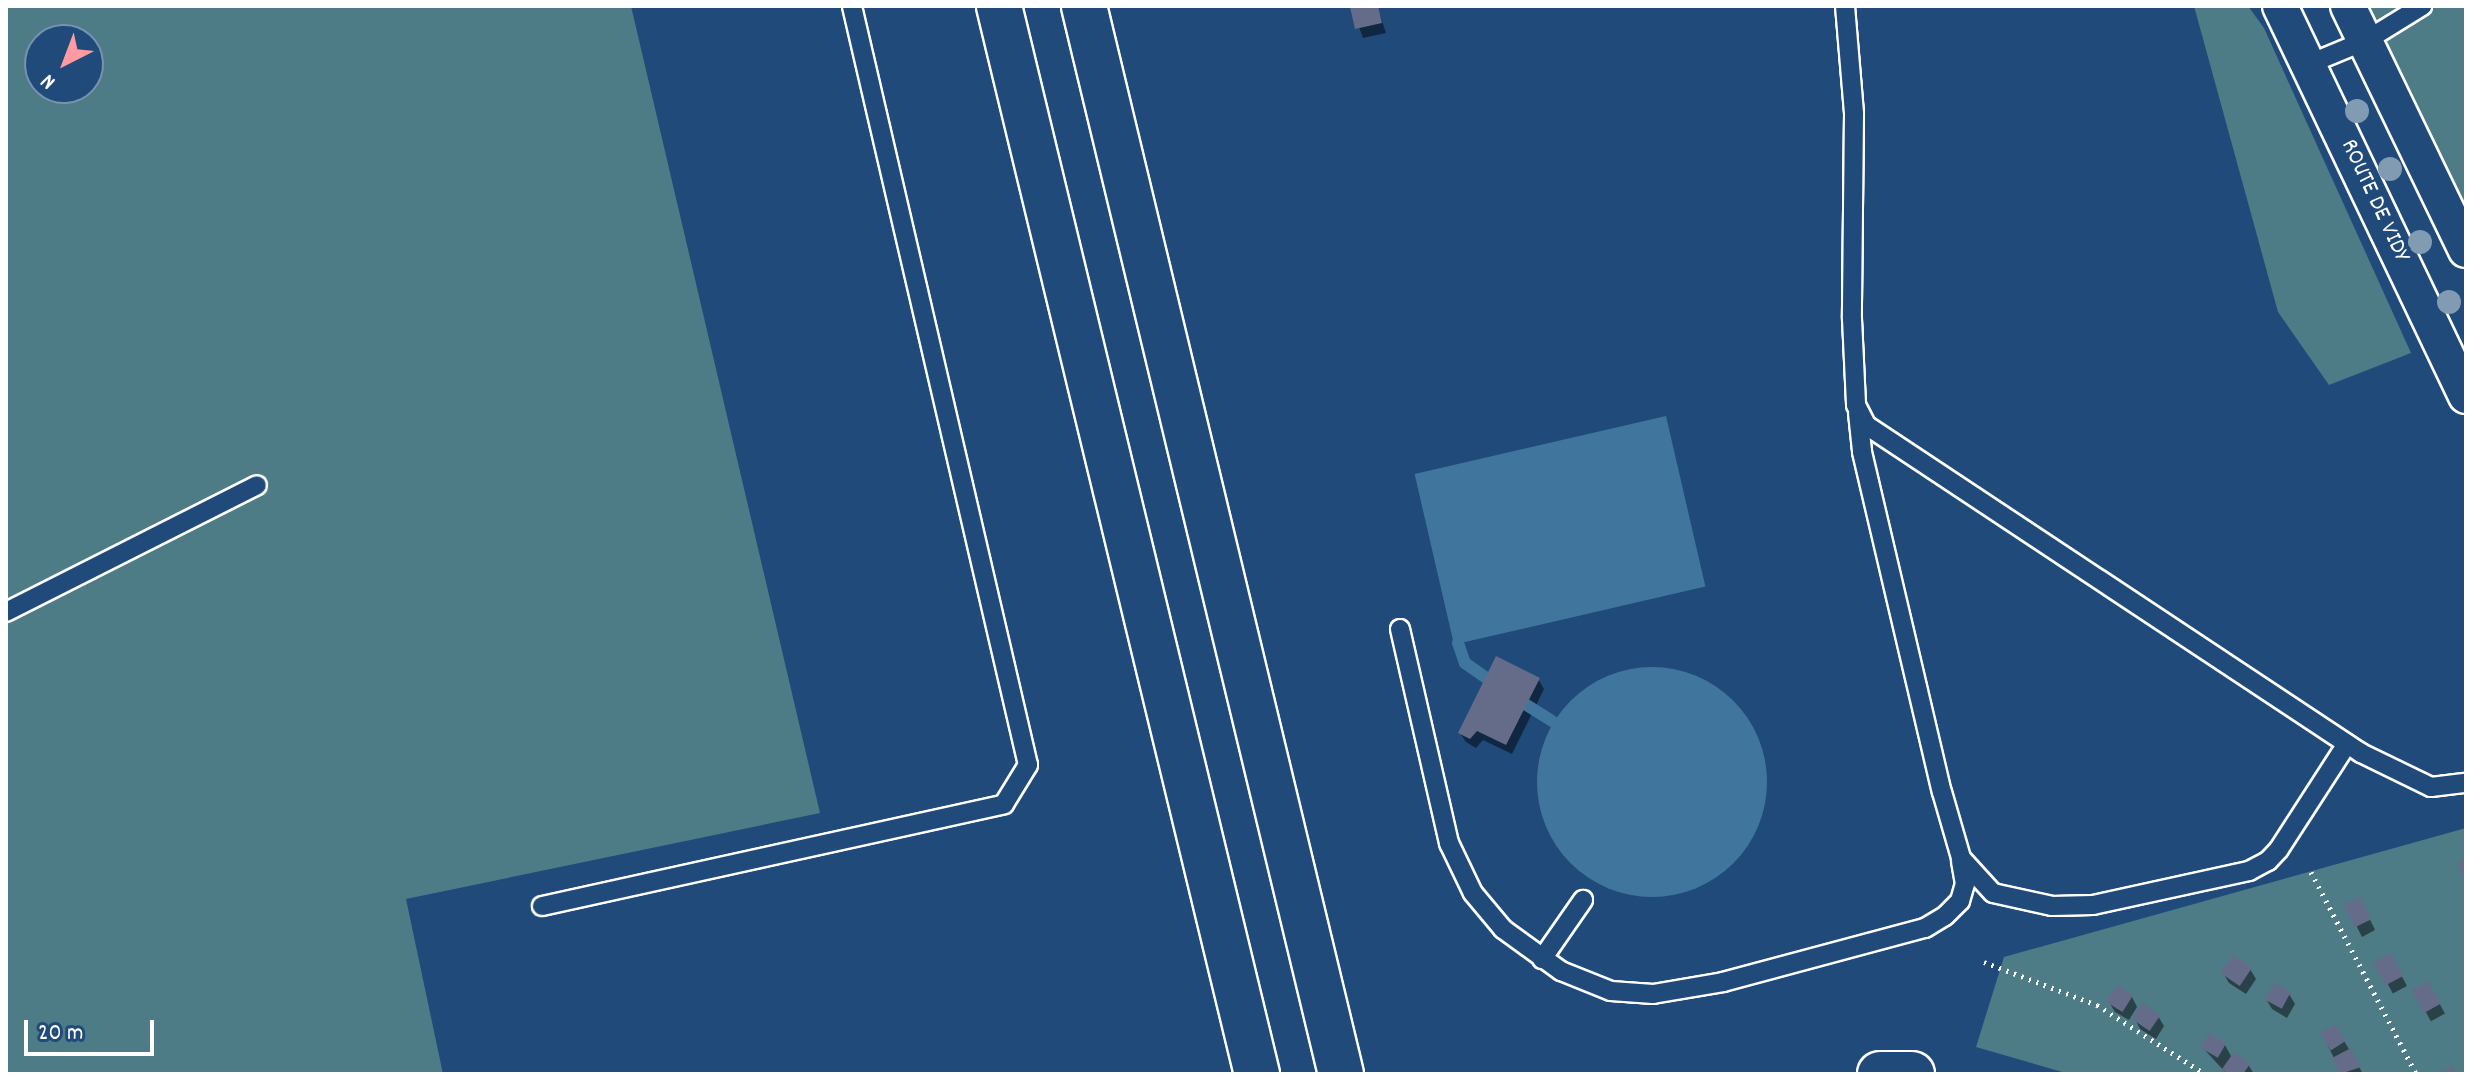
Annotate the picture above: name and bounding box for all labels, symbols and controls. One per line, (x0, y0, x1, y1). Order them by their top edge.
north arrow (24, 24, 104, 104)
text: N (35, 66, 63, 96)
street label: ROUTE DE VIDY (2333, 135, 2415, 267)
scale bar (28, 1004, 158, 1054)
text: 20 m (38, 1017, 84, 1051)

